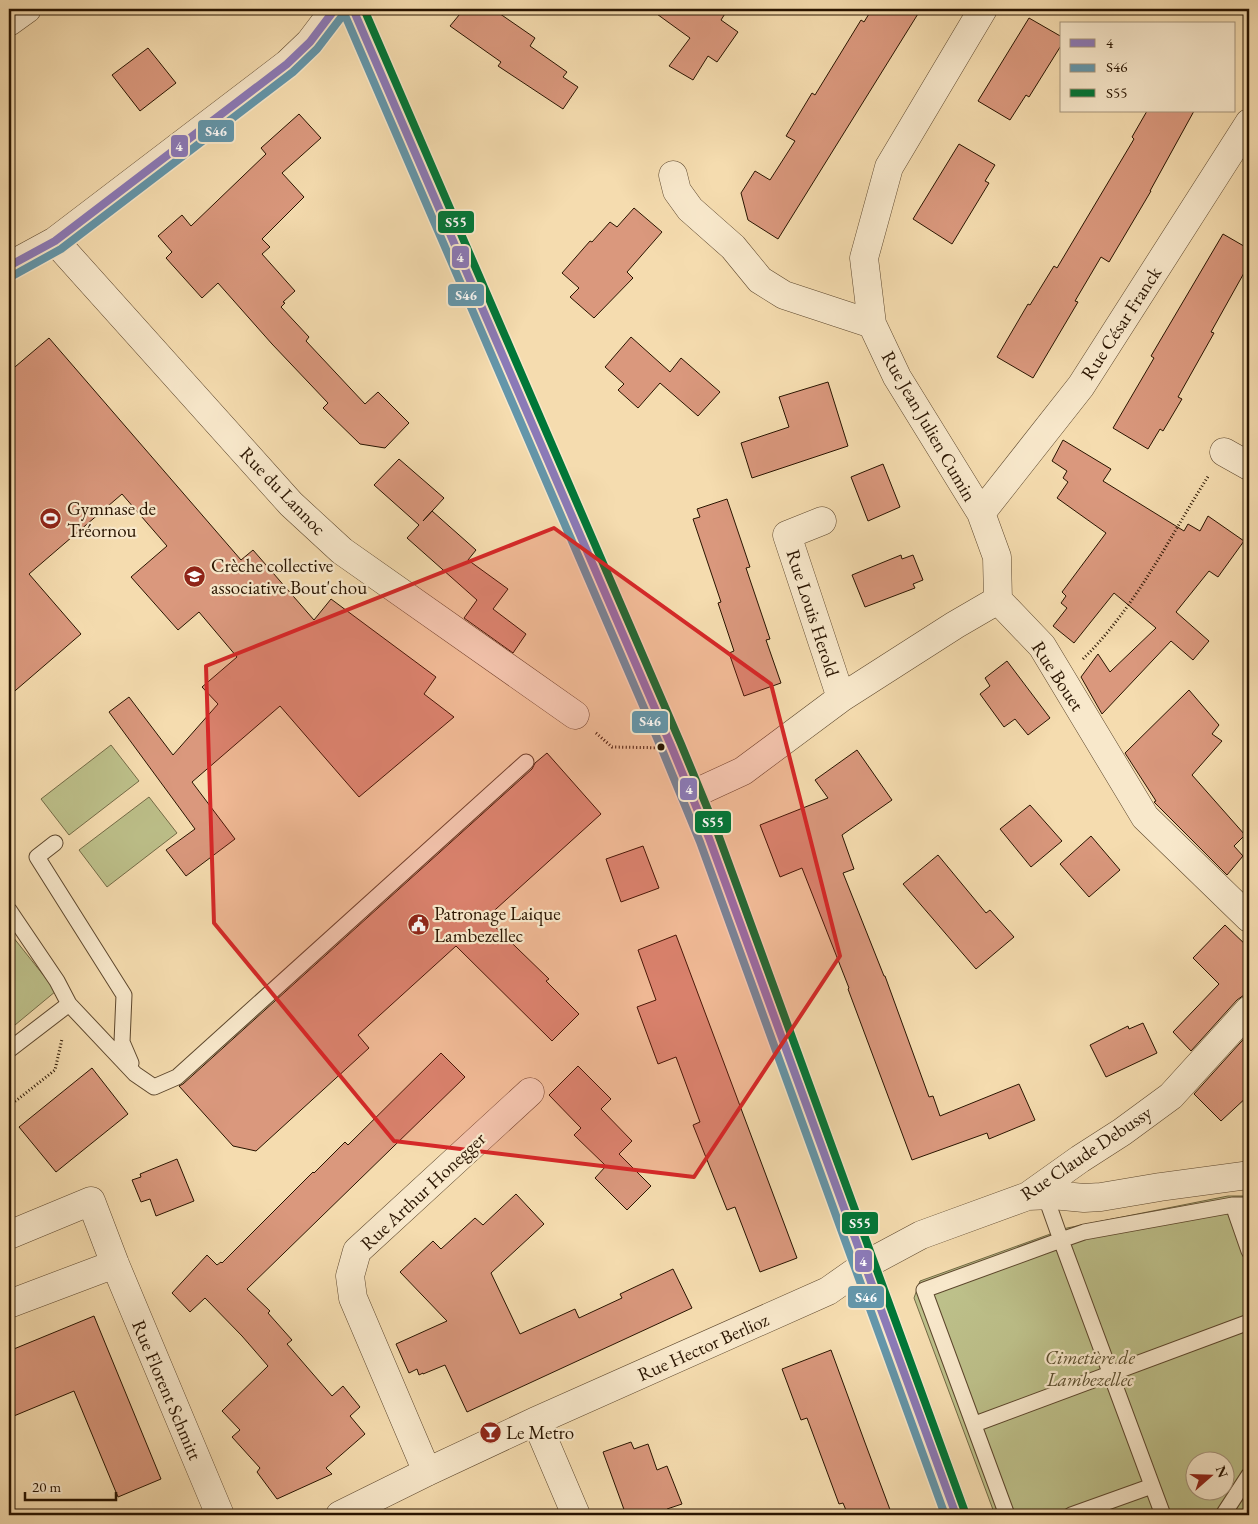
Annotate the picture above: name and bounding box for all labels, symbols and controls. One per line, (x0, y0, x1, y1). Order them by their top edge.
legend (1060, 22, 1236, 112)
text: 4 (1106, 33, 1114, 52)
text: S46 (1106, 57, 1127, 76)
text: S55 (1106, 83, 1127, 102)
line badge: S46 (197, 119, 235, 143)
text: S46 (205, 122, 227, 140)
line badge: 4 (170, 134, 189, 158)
text: 4 (175, 137, 183, 155)
line badge: S55 (437, 210, 475, 234)
text: S55 (445, 213, 467, 231)
line badge: 4 (451, 245, 470, 269)
text: 4 (456, 248, 464, 266)
street label: Rue César Franck (1075, 261, 1167, 384)
line badge: S46 (447, 283, 485, 307)
text: S46 (455, 286, 477, 304)
street label: Rue Jean Julien Cumin (876, 346, 982, 506)
street label: Rue du Lannoc (234, 441, 332, 541)
place label: Gymnase de Tréornou (67, 496, 156, 543)
sports icon: Gymnase de Tréornou (39, 507, 63, 531)
street label: Rue Louis Herold (781, 546, 845, 680)
place label: Crèche collective associative Bout'chou (211, 553, 367, 600)
school or university icon: Crèche collective associative Bout'chou (183, 564, 207, 588)
street label: Rue Bouet (1026, 636, 1090, 716)
line badge: S46 (631, 710, 669, 734)
text: S46 (639, 712, 661, 730)
unlabelled marker (656, 742, 666, 752)
line badge: 4 (679, 777, 698, 801)
text: 4 (685, 780, 693, 798)
line badge: S55 (694, 810, 732, 834)
text: S55 (702, 813, 724, 831)
place label: Patronage Laique Lambezellec (434, 901, 561, 948)
public building icon: Patronage Laique Lambezellec (406, 912, 430, 936)
street label: Rue Claude Debussy (1016, 1099, 1157, 1206)
street label: Rue Arthur Honegger (355, 1126, 491, 1256)
line badge: S55 (841, 1211, 879, 1235)
text: S55 (849, 1214, 871, 1232)
line badge: 4 (854, 1249, 873, 1273)
text: 4 (859, 1252, 867, 1270)
line badge: S46 (847, 1285, 885, 1309)
text: S46 (855, 1288, 877, 1306)
street label: Rue Hector Berlioz (633, 1307, 773, 1387)
street label: Rue Florent Schmitt (126, 1316, 208, 1464)
park label: Cimetière de Lambezellec (1045, 1345, 1135, 1392)
bar icon: Le Metro (478, 1420, 502, 1444)
place label: Le Metro (506, 1420, 574, 1445)
north arrow (1186, 1452, 1236, 1502)
text: N (1212, 1463, 1233, 1481)
scale bar (25, 1469, 116, 1501)
text: 20 m (32, 1477, 61, 1496)

